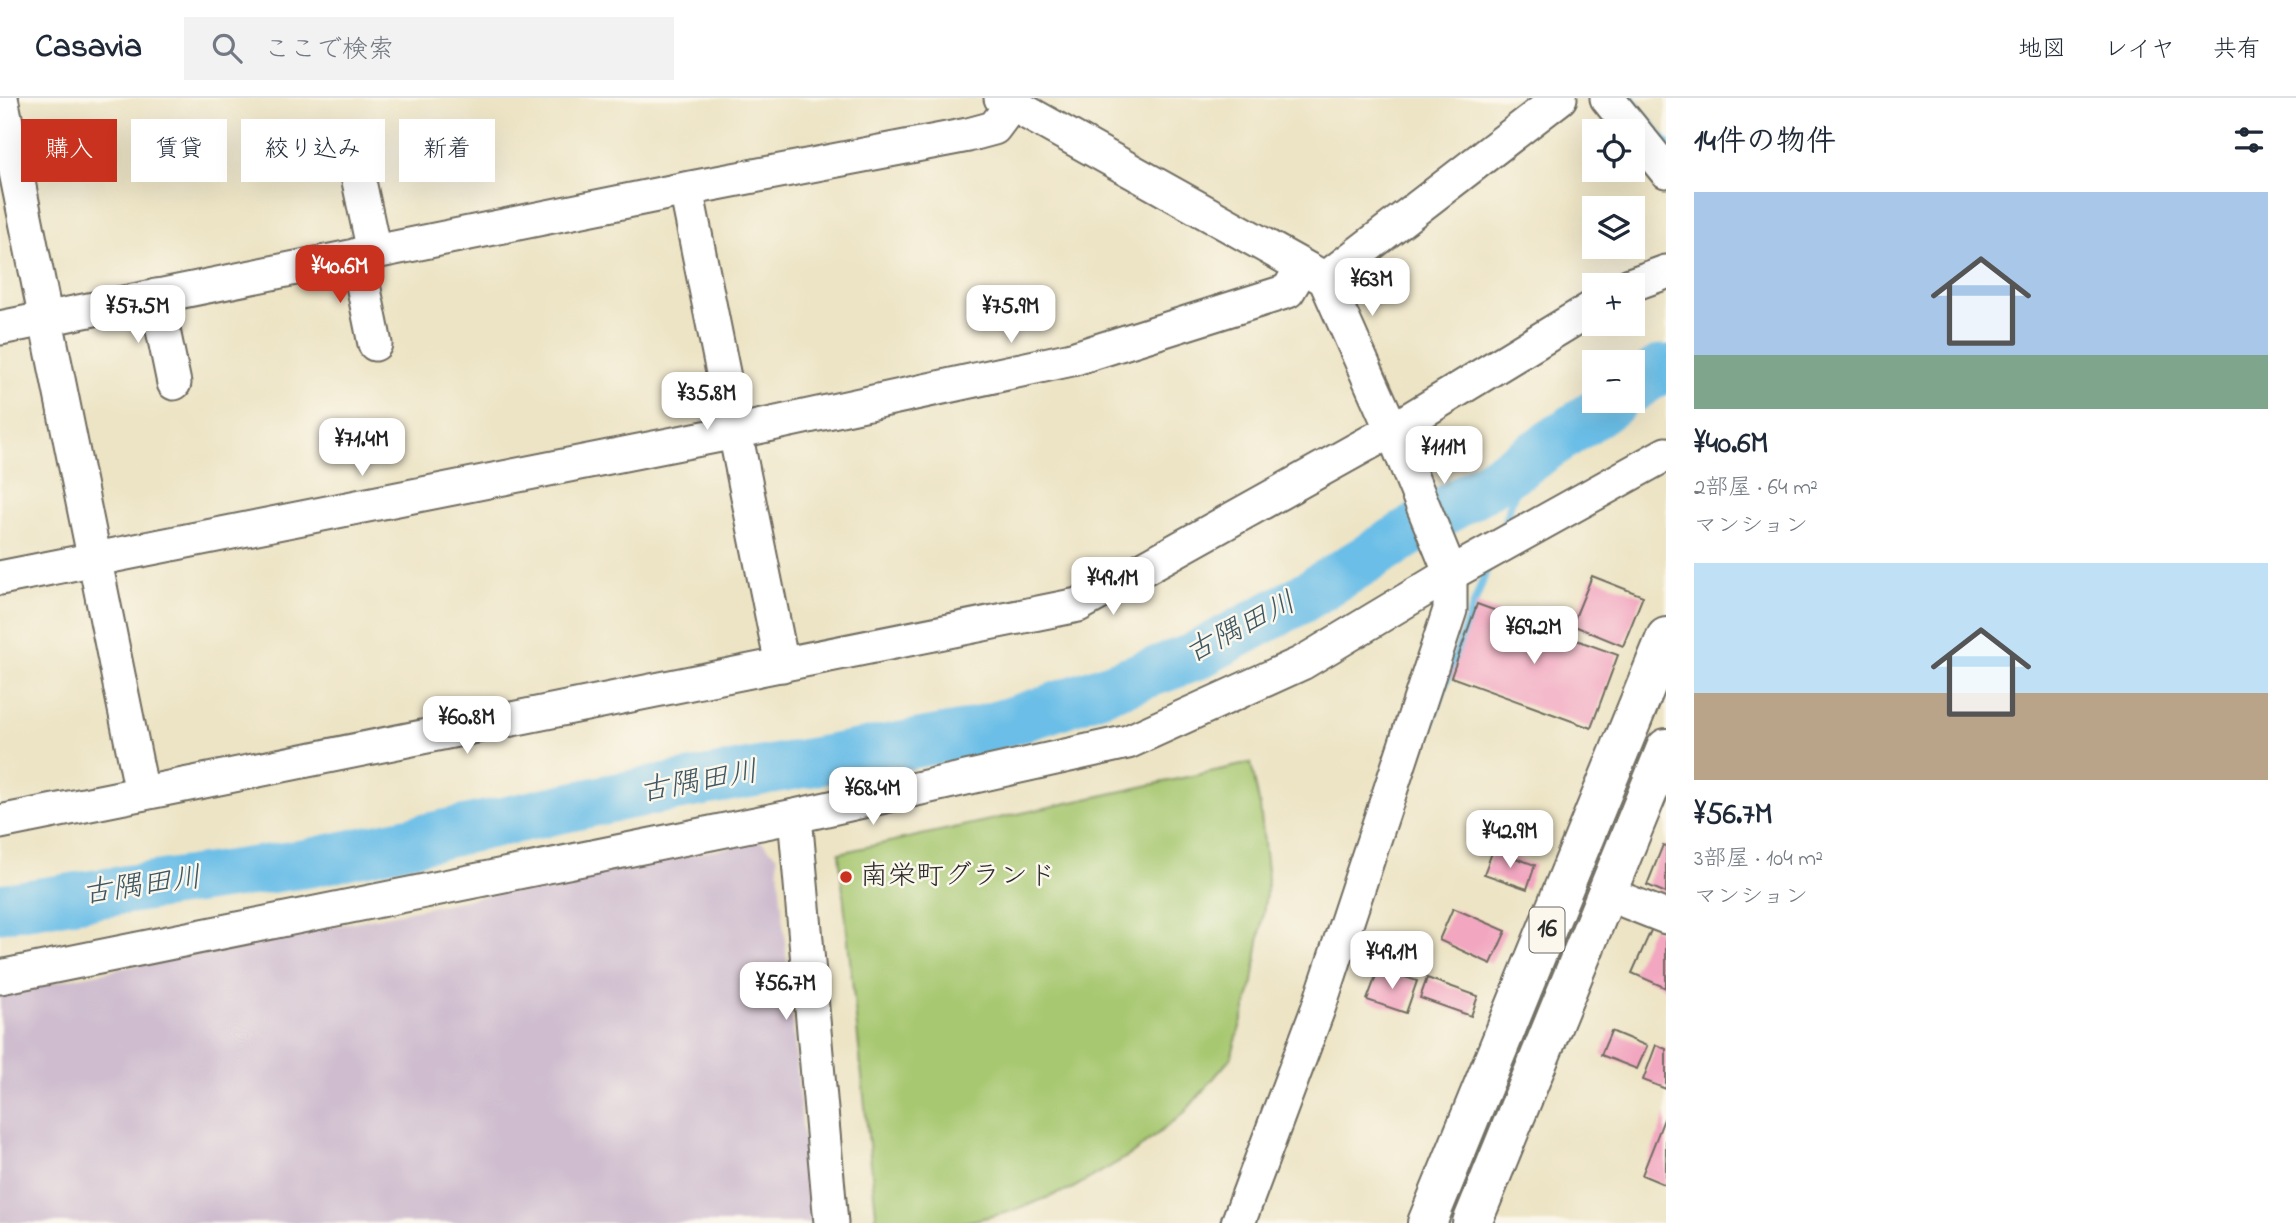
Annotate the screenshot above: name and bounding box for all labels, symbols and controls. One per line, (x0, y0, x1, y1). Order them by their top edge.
search box (184, 17, 674, 80)
text: Casavia (35, 24, 142, 72)
icon: search (208, 29, 246, 67)
text: ここで検索 (264, 32, 394, 70)
text: 地図 (2018, 33, 2066, 68)
text: レイヤ (2104, 33, 2175, 68)
text: 共有 (2213, 33, 2261, 68)
chip: 購入 (21, 119, 117, 182)
chip: 賃貸 (131, 119, 227, 182)
chip: 絞り込み (241, 119, 385, 182)
chip: 新着 (399, 119, 495, 182)
map controls (1582, 119, 1645, 413)
button: locate (1582, 119, 1645, 182)
text: 14件の物件 (1694, 121, 1836, 165)
icon: filters (2230, 121, 2268, 159)
button: layers (1582, 196, 1645, 259)
icon: home (1918, 238, 2044, 364)
pin: ¥40.6M (283, 246, 397, 305)
text: ¥40.6M (311, 251, 369, 284)
pin: ¥63M (1331, 258, 1413, 318)
text: ¥63M (1351, 264, 1393, 297)
button: + (1582, 273, 1645, 336)
pin: ¥57.5M (81, 286, 195, 345)
pin: ¥75.9M (954, 286, 1068, 345)
text: ¥57.5M (106, 291, 170, 324)
text: ¥75.9M (982, 291, 1040, 324)
button: − (1582, 350, 1645, 413)
pin: ¥35.8M (650, 372, 764, 432)
text: ¥35.8M (678, 378, 736, 411)
pin: ¥71.4M (305, 418, 419, 478)
text: ¥40.6M (1694, 423, 1769, 467)
text: ¥71.4M (335, 424, 389, 457)
pin: ¥111M (1395, 426, 1493, 486)
text: ¥111M (1422, 432, 1466, 465)
text: 2部屋 · 64 m² (1694, 472, 1818, 505)
text: マンション (1694, 510, 1808, 543)
pin: ¥49.1M (1056, 558, 1170, 617)
text: ¥49.1M (1087, 563, 1139, 596)
water label: 古隅田川 (1178, 582, 1304, 676)
pin: ¥69.2M (1477, 606, 1591, 666)
icon: home (1918, 609, 2044, 735)
text: ¥69.2M (1506, 612, 1562, 645)
pin: ¥60.8M (410, 696, 524, 756)
text: ¥60.8M (439, 702, 495, 735)
water label: 古隅田川 (636, 751, 762, 815)
pin: ¥68.4M (816, 768, 930, 827)
text: ¥68.4M (845, 773, 901, 806)
text: ¥56.7M (1694, 794, 1773, 838)
pin: ¥42.9M (1453, 810, 1567, 870)
text: ¥42.9M (1482, 816, 1538, 849)
text: 3部屋 · 104 m² (1694, 843, 1823, 876)
water label: 古隅田川 (80, 857, 204, 917)
place label: 南栄町グランド (860, 857, 1056, 898)
marker: 南栄町グランド (838, 869, 854, 885)
text: マンション (1694, 881, 1808, 914)
road number: 16 (1530, 908, 1564, 952)
pin: ¥49.1M (1335, 932, 1449, 991)
text: ¥49.1M (1366, 937, 1418, 970)
pin: ¥56.7M (729, 962, 843, 1022)
text: ¥56.7M (756, 968, 816, 1001)

